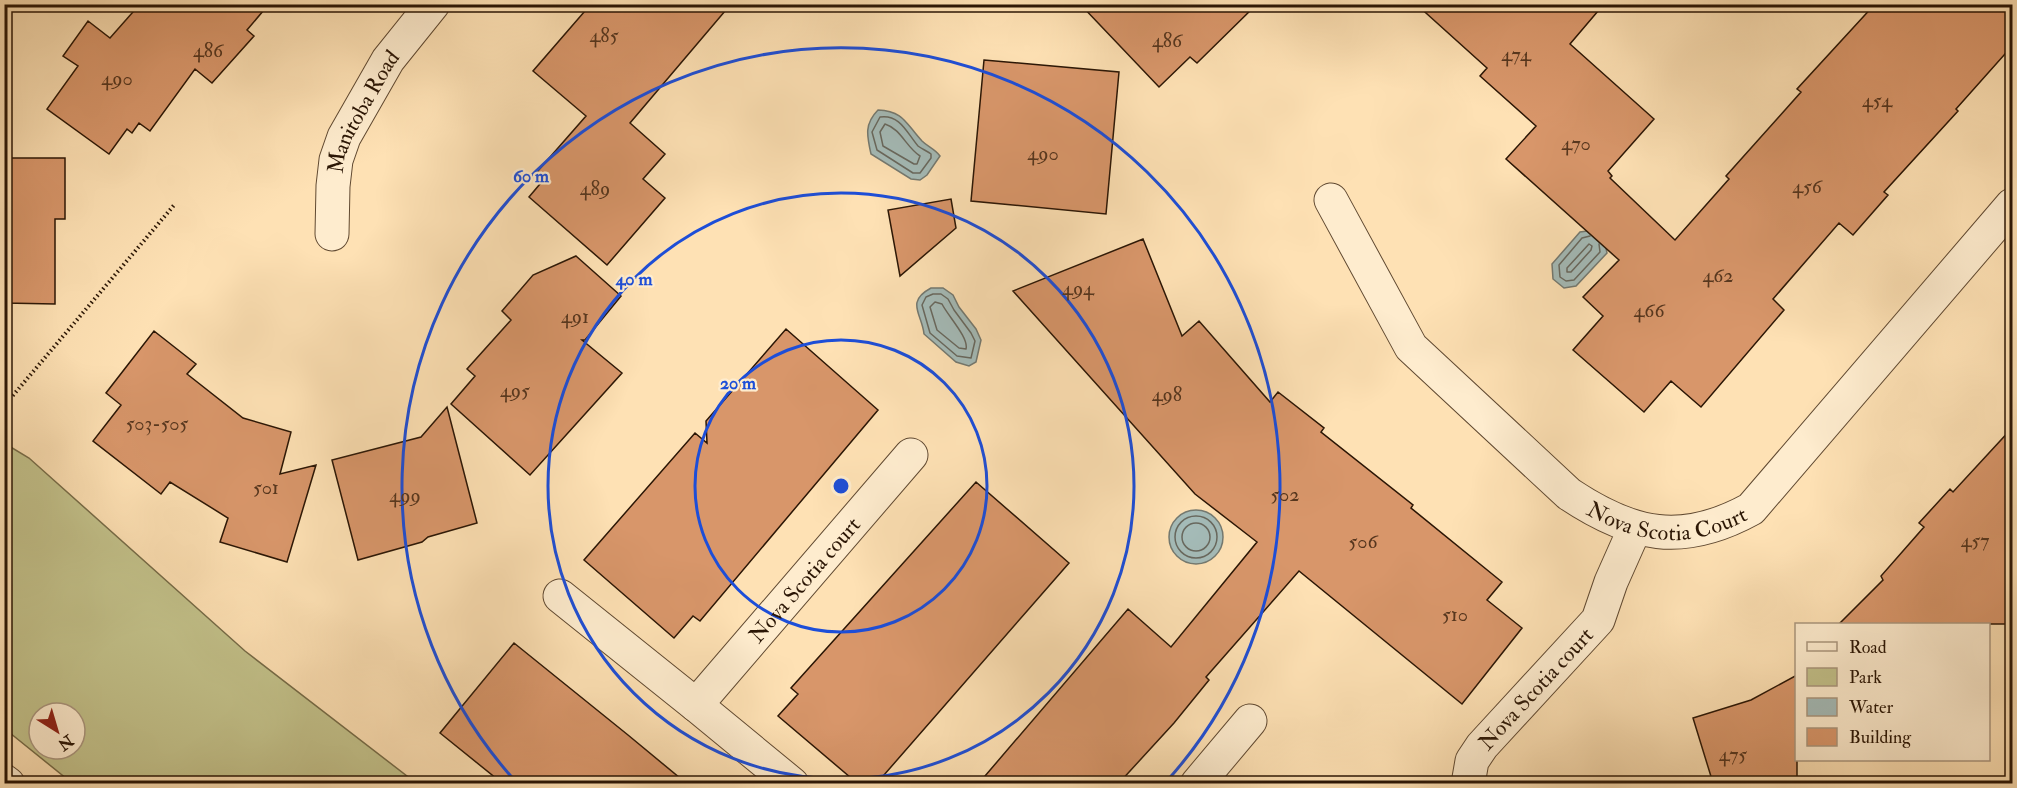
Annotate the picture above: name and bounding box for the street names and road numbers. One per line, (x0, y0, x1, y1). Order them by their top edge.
street label: Manitoba Road (322, 44, 406, 175)
street label: Nova Scotia Court (1585, 489, 1749, 519)
street label: Nova Scotia court (743, 511, 867, 649)
street label: Nova Scotia court (1472, 622, 1600, 756)

